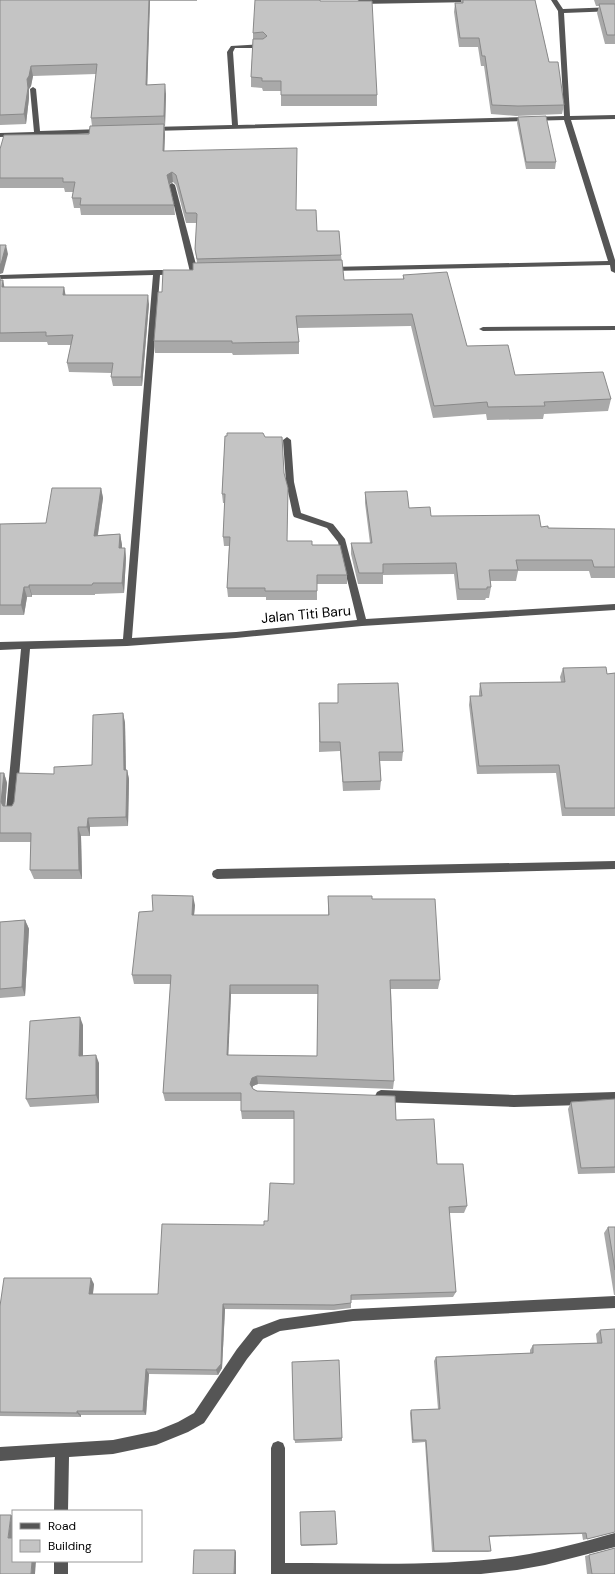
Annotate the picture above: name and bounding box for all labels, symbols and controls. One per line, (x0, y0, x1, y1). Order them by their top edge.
street label: Jalan Titi Baru (260, 601, 352, 627)
legend (12, 1510, 142, 1562)
text: Road (48, 1518, 76, 1534)
text: Building (48, 1538, 92, 1554)

